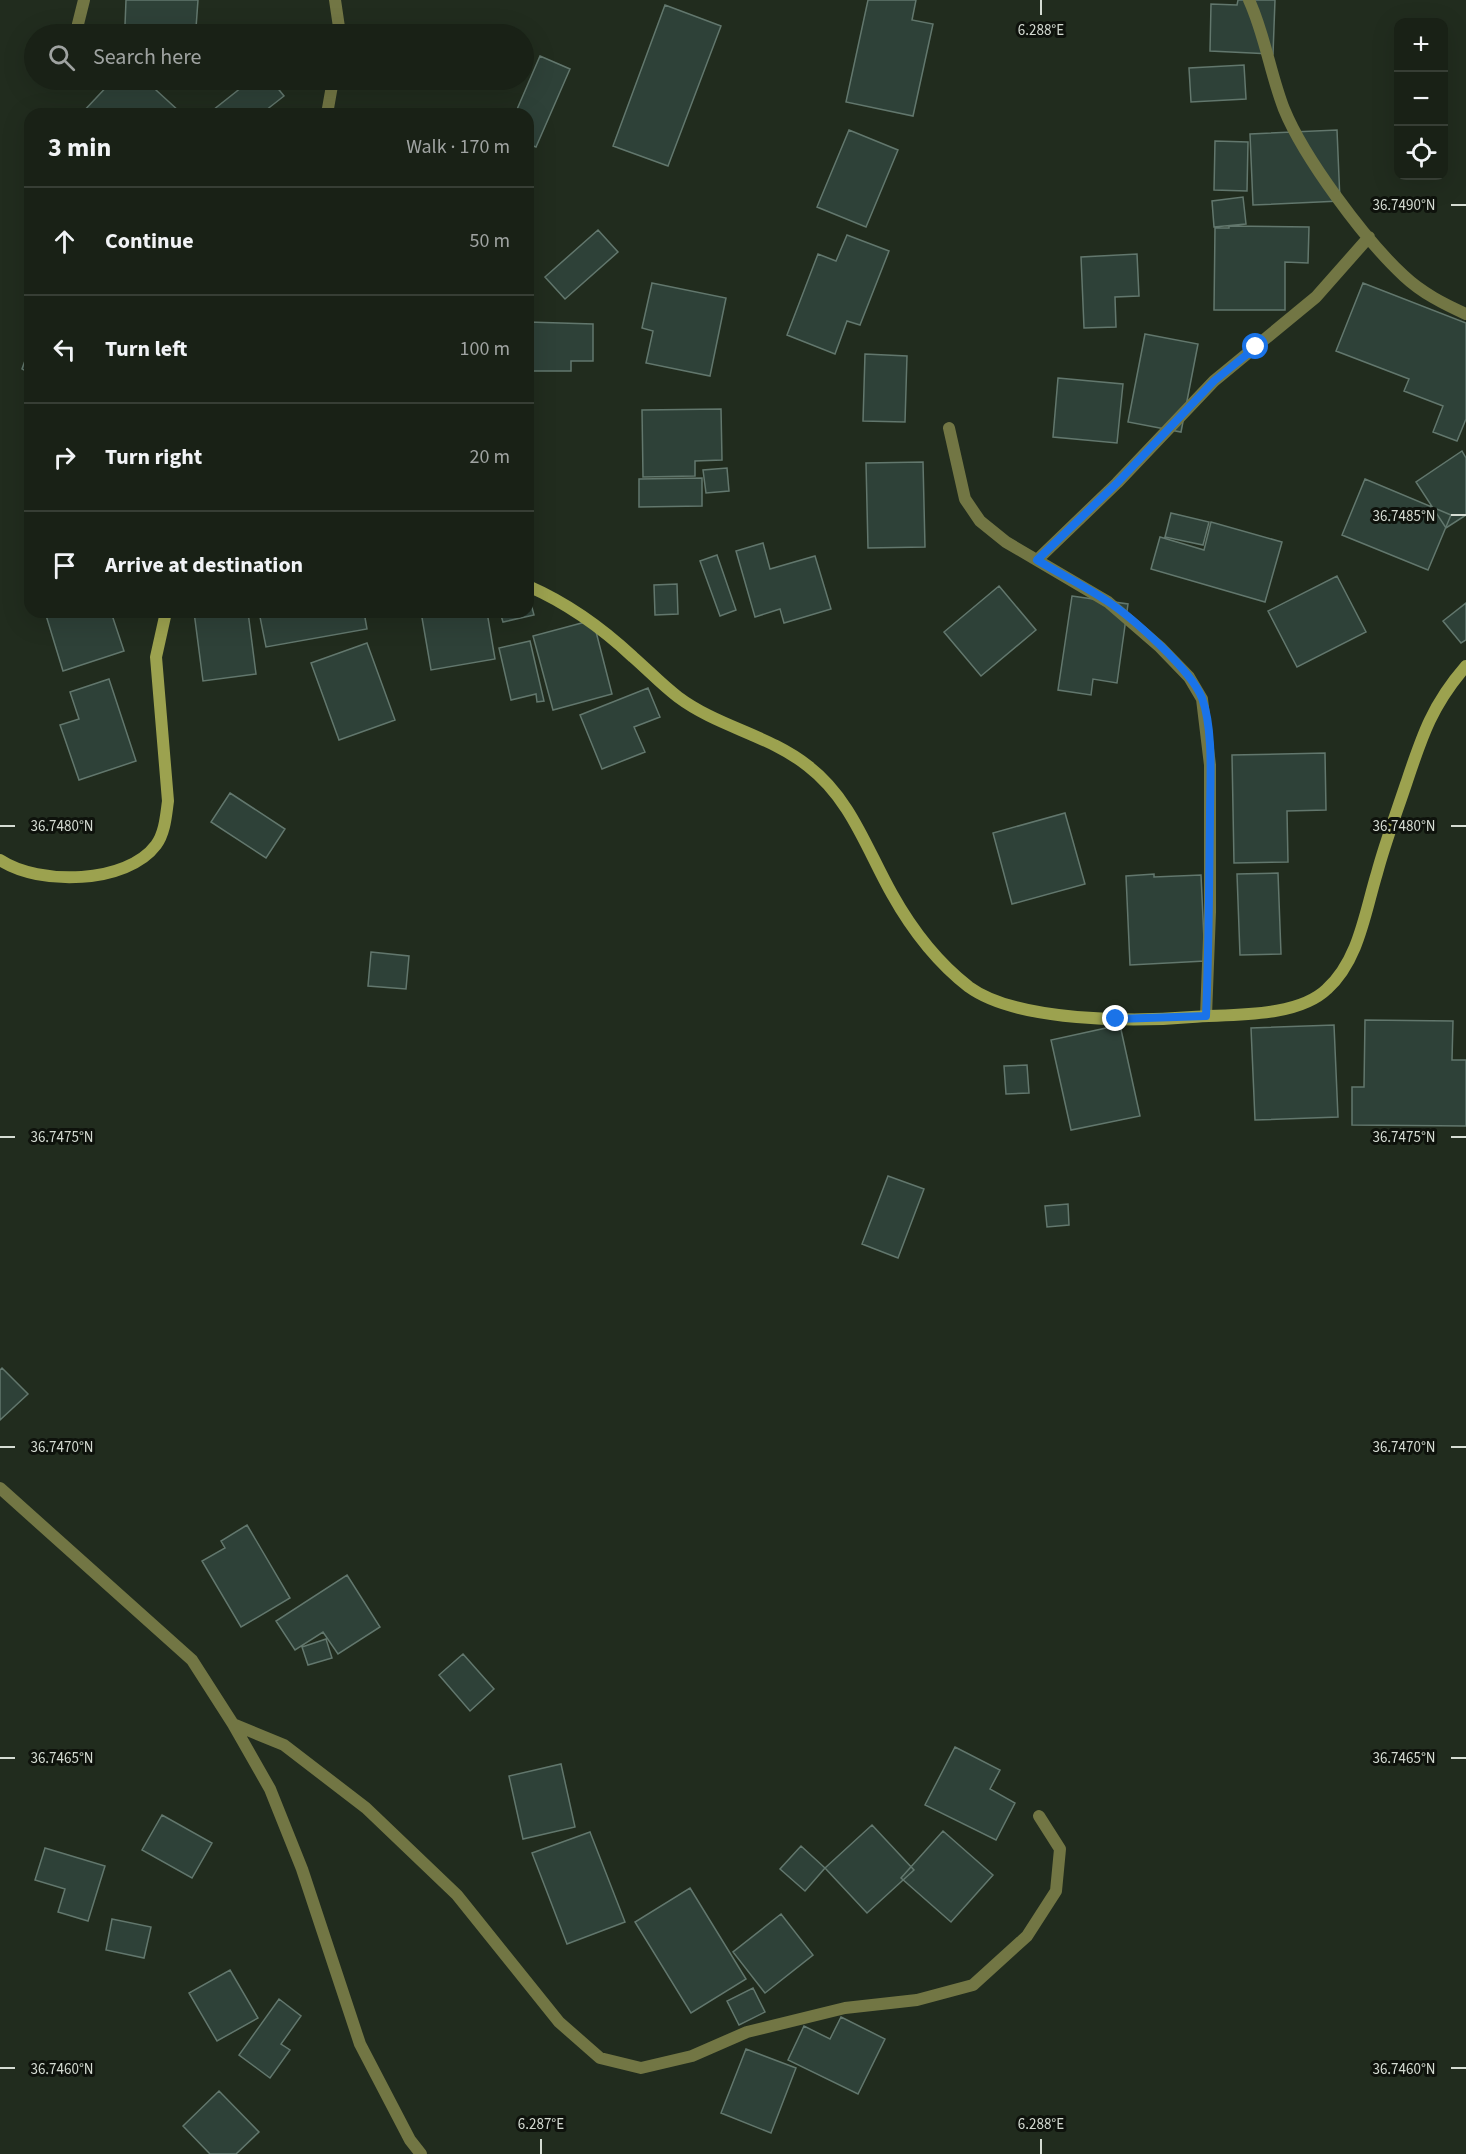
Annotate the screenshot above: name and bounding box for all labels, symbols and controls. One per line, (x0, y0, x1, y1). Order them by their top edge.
map controls (1394, 18, 1448, 180)
button: + (1394, 18, 1448, 72)
text: 6.288°E (1018, 20, 1064, 41)
search box (24, 24, 534, 90)
icon: search (45, 41, 78, 74)
text: Search here (93, 41, 201, 73)
button: − (1394, 72, 1448, 126)
button: locate (1394, 126, 1448, 180)
text: 3 min (48, 129, 111, 166)
text: Walk · 170 m (406, 133, 510, 161)
text: 36.7490°N (1372, 195, 1436, 216)
icon: ahead (48, 225, 81, 258)
text: Continue (105, 225, 194, 257)
text: 50 m (470, 227, 510, 255)
icon: left (48, 333, 81, 366)
text: Turn left (105, 333, 187, 365)
route start (1242, 333, 1268, 359)
text: 100 m (460, 335, 510, 363)
icon: right (48, 441, 81, 474)
text: Turn right (105, 441, 202, 473)
text: 20 m (470, 443, 510, 471)
text: 36.7485°N (1372, 506, 1436, 527)
icon: arrive (48, 549, 81, 582)
text: Arrive at destination (105, 549, 303, 581)
text: 36.7480°N (30, 816, 94, 837)
text: 36.7480°N (1372, 816, 1436, 837)
route end (1102, 1005, 1128, 1031)
text: 36.7475°N (30, 1127, 94, 1148)
text: 36.7475°N (1372, 1127, 1436, 1148)
text: 36.7470°N (30, 1437, 94, 1458)
text: 36.7470°N (1372, 1437, 1436, 1458)
text: 36.7465°N (30, 1748, 94, 1769)
text: 36.7465°N (1372, 1748, 1436, 1769)
text: 36.7460°N (30, 2059, 94, 2080)
text: 36.7460°N (1372, 2059, 1436, 2080)
text: 6.287°E (518, 2114, 564, 2135)
text: 6.288°E (1018, 2114, 1064, 2135)

